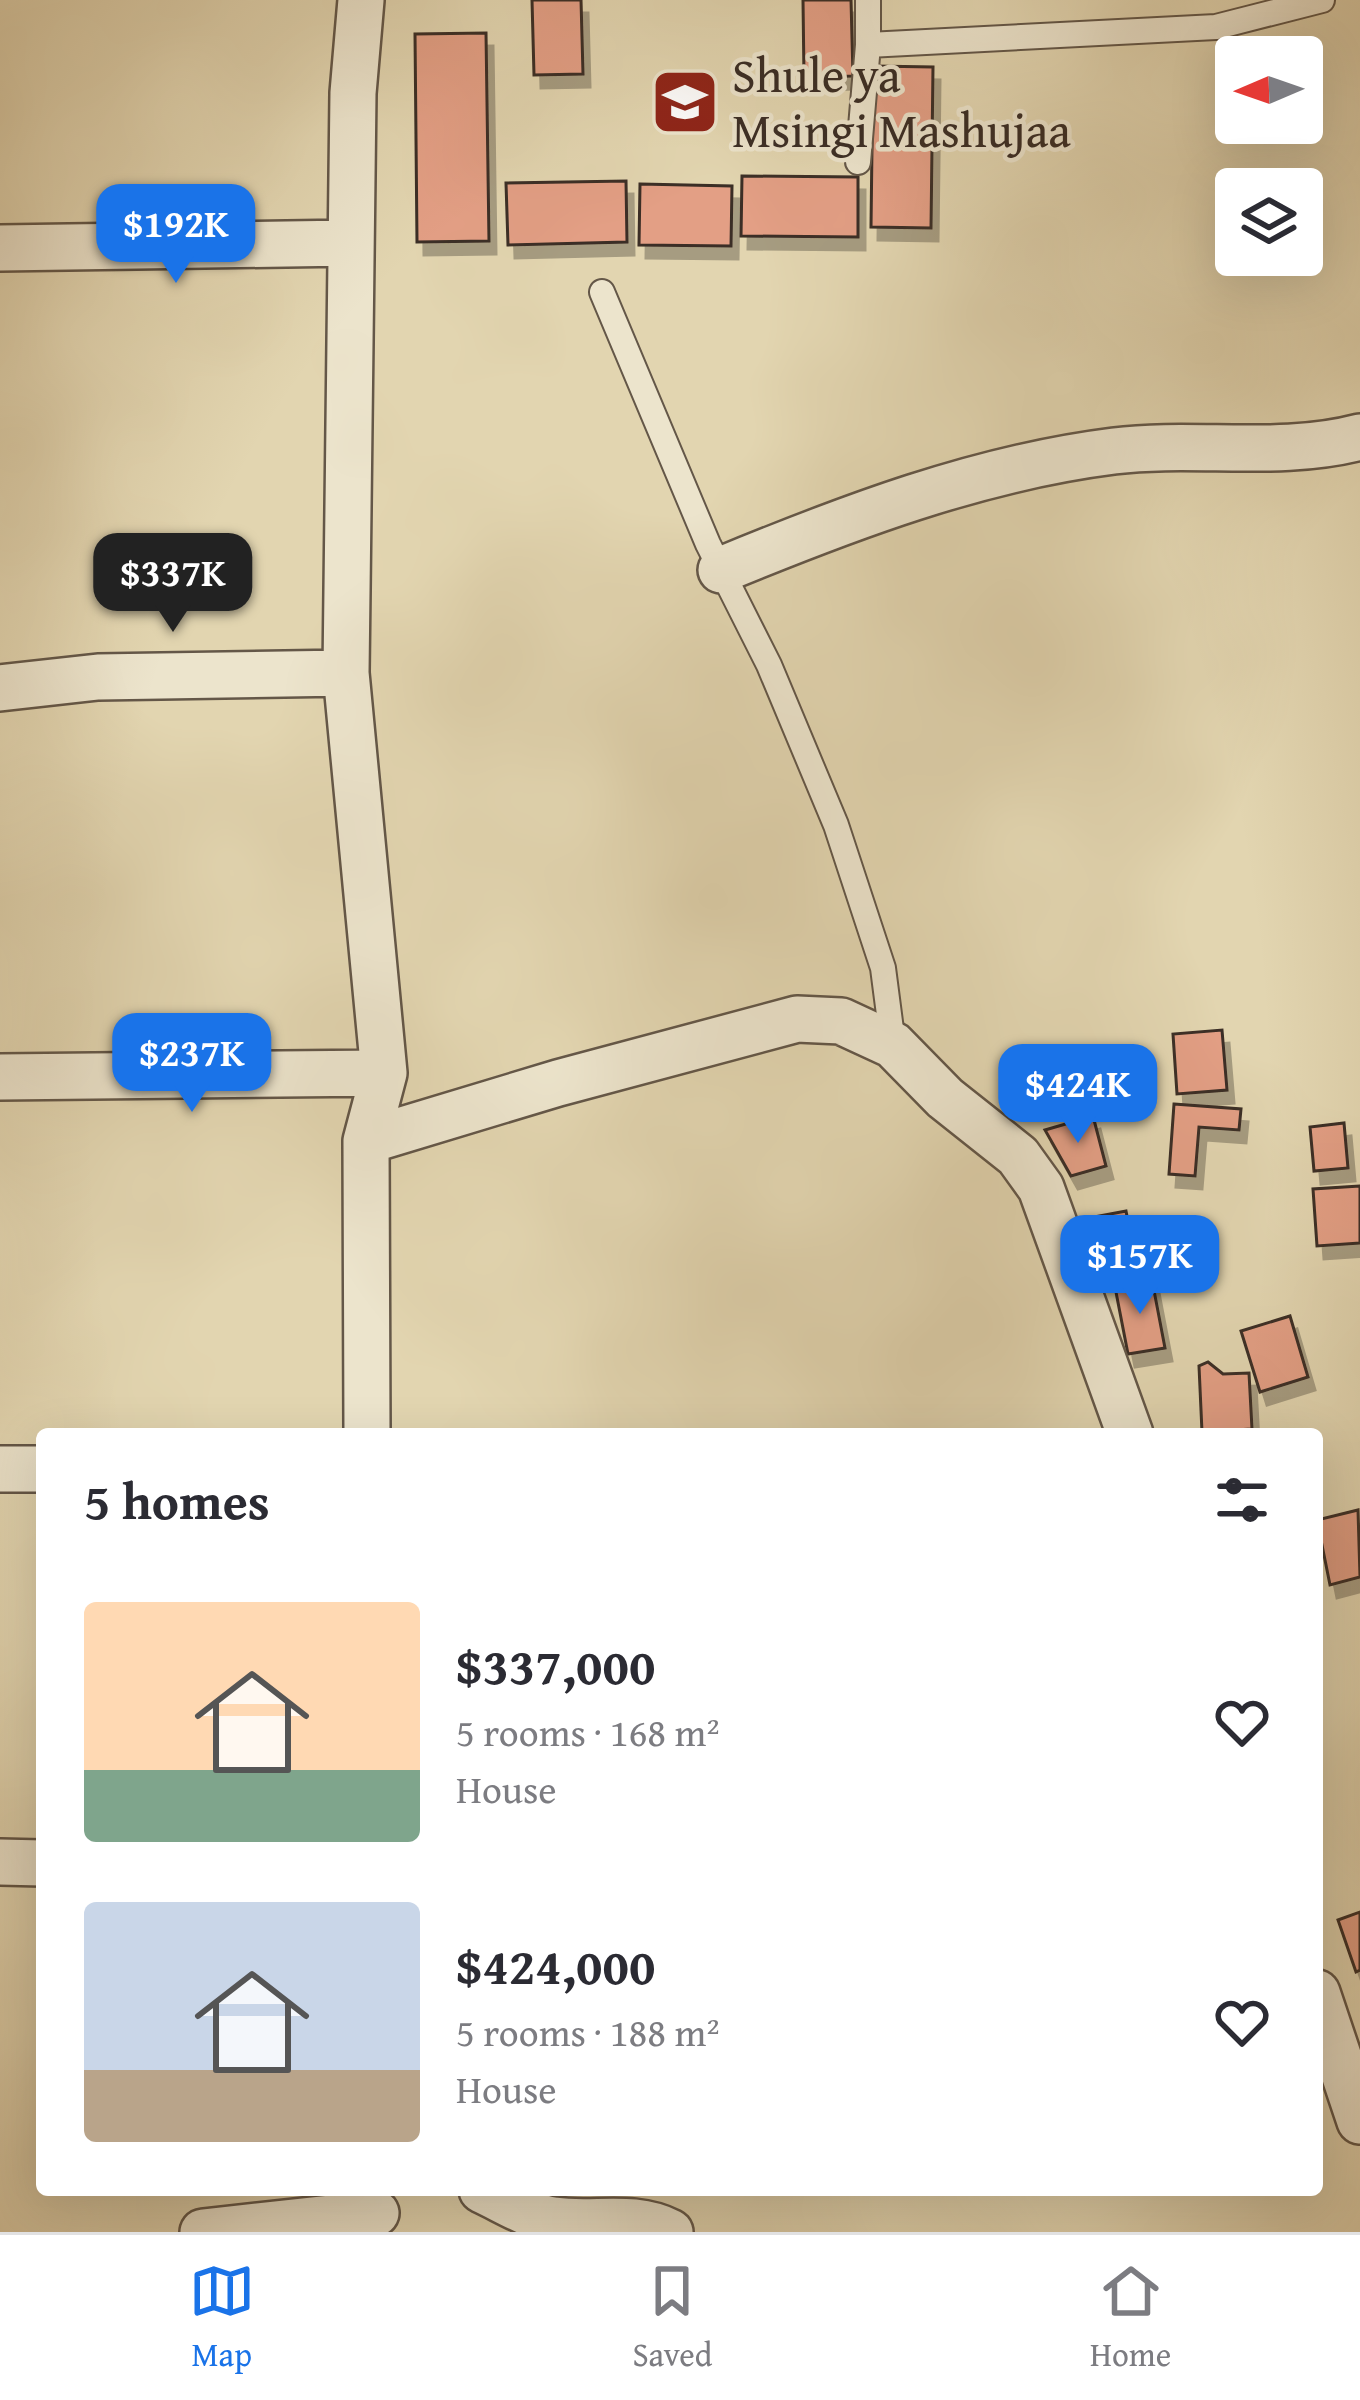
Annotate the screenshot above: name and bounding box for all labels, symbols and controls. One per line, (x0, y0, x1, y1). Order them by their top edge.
north arrow (1215, 36, 1323, 144)
map controls (1215, 36, 1323, 276)
place label: Shule ya Msingi Mashujaa (732, 39, 1071, 165)
school or university icon: Shule ya Msingi Mashujaa (650, 67, 720, 137)
button: layers (1215, 168, 1323, 276)
pin: $192K (92, 184, 260, 286)
text: $192K (123, 194, 229, 251)
pin: $337K (89, 533, 257, 635)
text: $337K (120, 543, 226, 600)
pin: $237K (108, 1013, 276, 1115)
text: $237K (139, 1023, 245, 1080)
pin: $424K (994, 1044, 1162, 1146)
text: $424K (1025, 1054, 1131, 1111)
pin: $157K (1056, 1215, 1224, 1317)
text: $157K (1087, 1225, 1193, 1282)
text: 5 homes (84, 1463, 270, 1538)
icon: filters (1209, 1467, 1275, 1533)
text: $337,000 (456, 1628, 655, 1703)
icon: home (180, 1650, 324, 1794)
icon: heart (1209, 1689, 1275, 1755)
text: 5 rooms · 168 m² (456, 1703, 720, 1760)
text: House (456, 1760, 557, 1817)
text: $424,000 (456, 1928, 655, 2003)
icon: home (180, 1950, 324, 2094)
icon: heart (1209, 1989, 1275, 2055)
text: 5 rooms · 188 m² (456, 2003, 720, 2060)
text: House (456, 2060, 557, 2117)
tab: Map (189, 2258, 255, 2378)
tab: Saved (632, 2258, 712, 2378)
tab: Home (1090, 2258, 1171, 2378)

